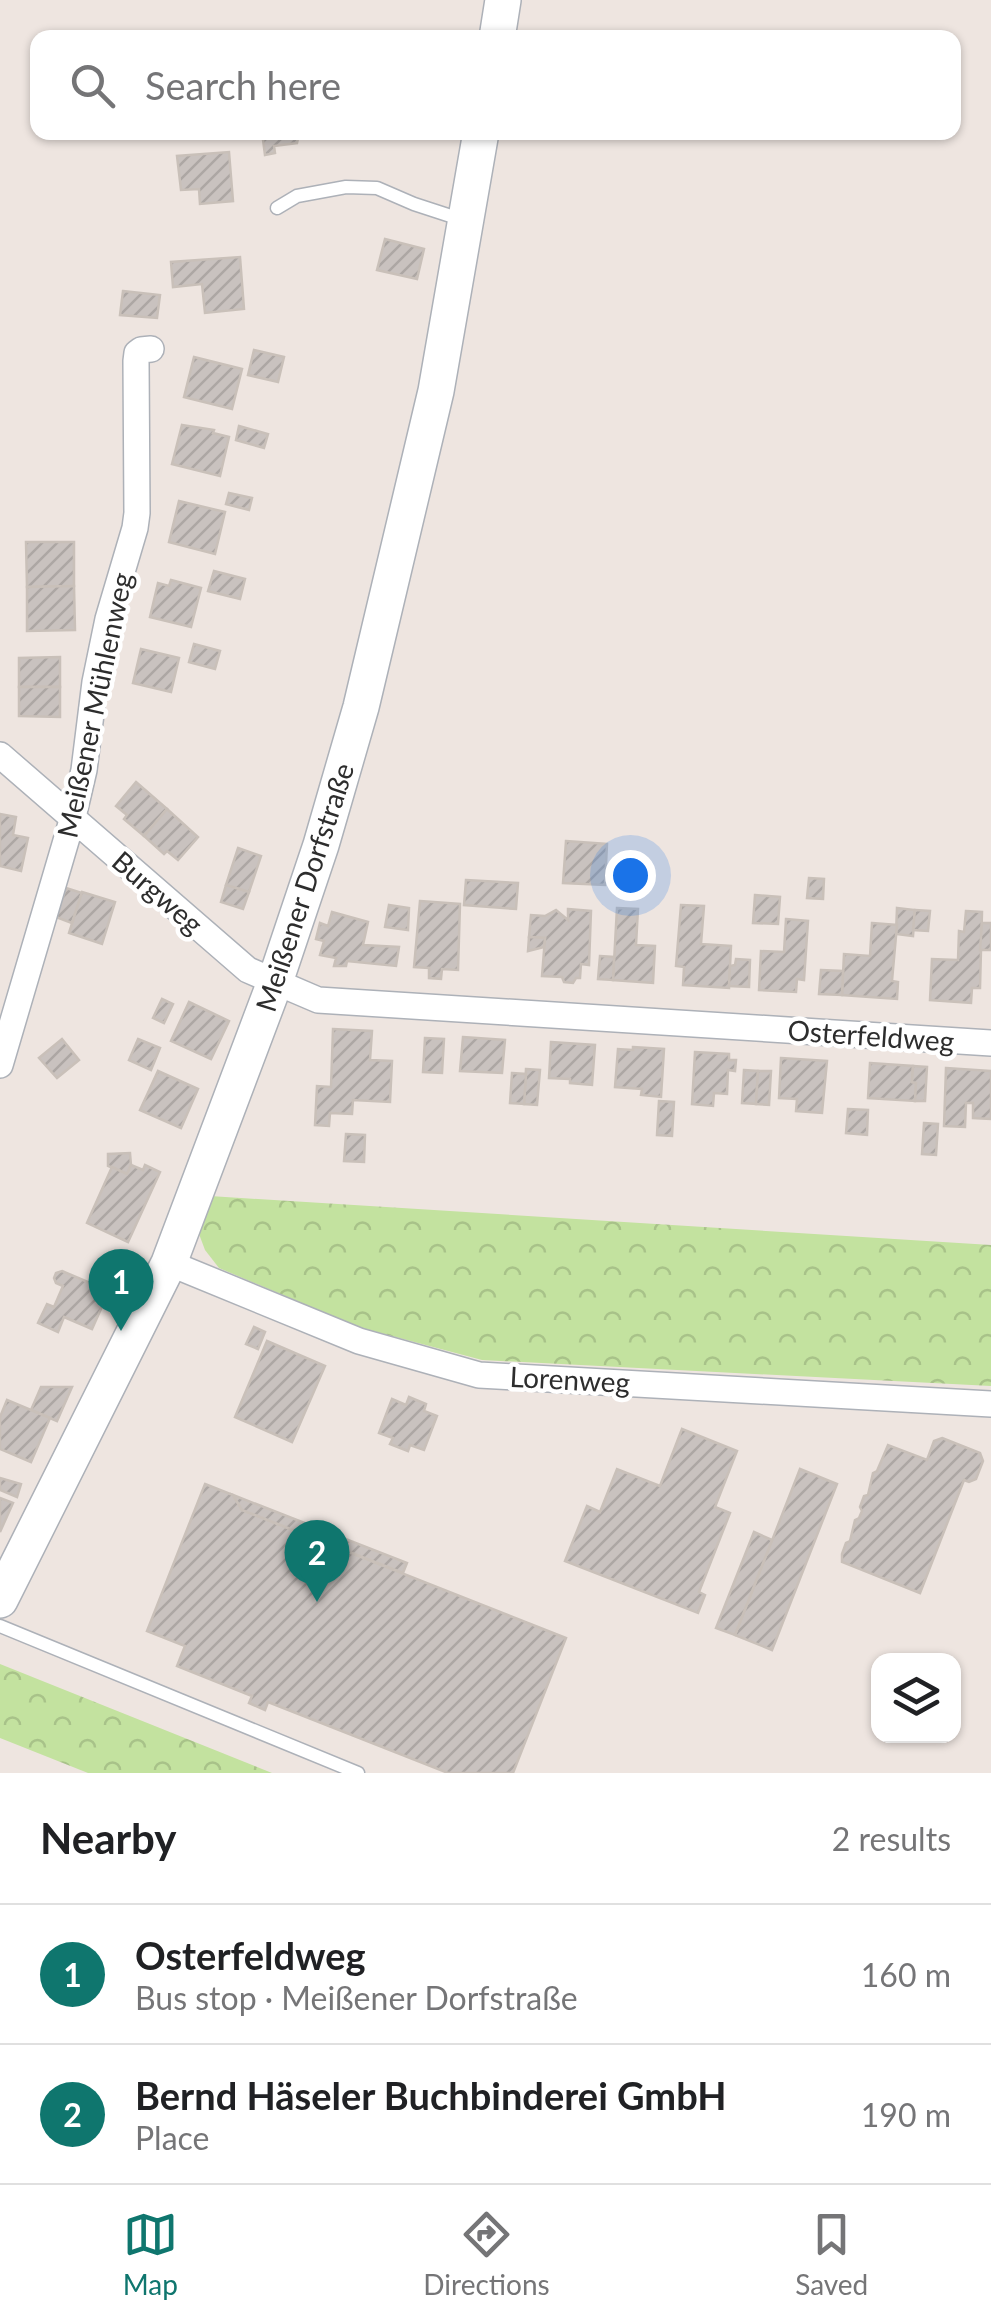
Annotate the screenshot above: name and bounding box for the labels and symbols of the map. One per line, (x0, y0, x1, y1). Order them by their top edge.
street label: Meißener Mühlenweg (49, 569, 139, 841)
street label: Meißener Dorfstraße (248, 758, 360, 1016)
street label: Burgweg (106, 843, 210, 941)
your location (605, 850, 656, 901)
street label: Osterfeldweg (787, 1012, 955, 1058)
pin: 1 (88, 1248, 154, 1331)
street label: Lorenweg (509, 1359, 631, 1399)
pin: 2 (284, 1520, 350, 1602)

